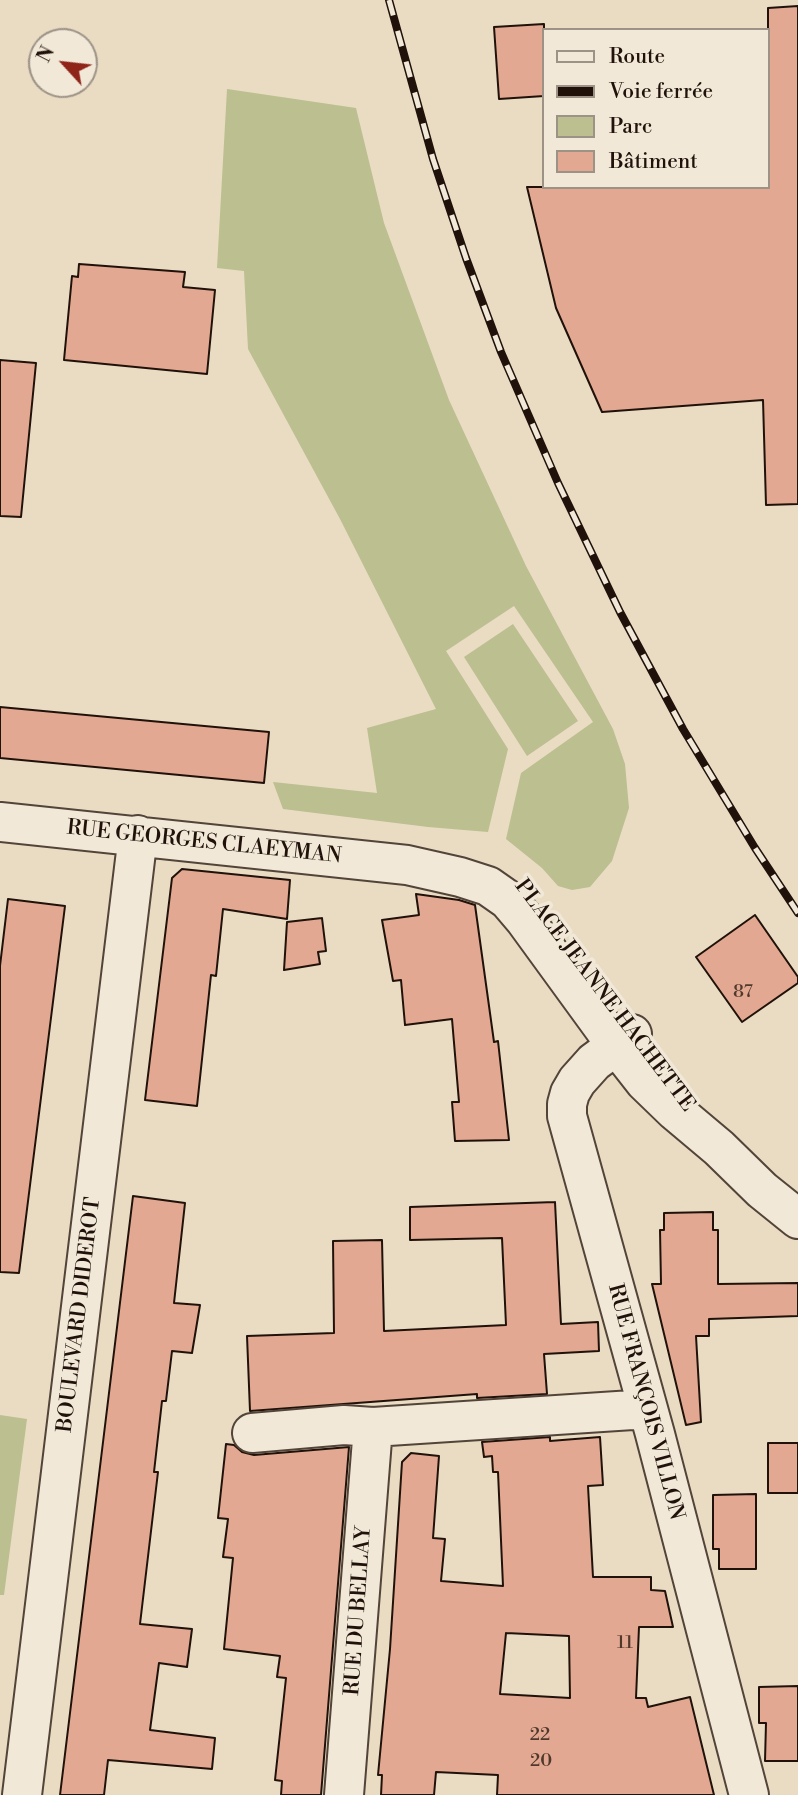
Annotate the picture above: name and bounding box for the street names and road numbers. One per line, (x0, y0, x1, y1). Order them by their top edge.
street label: RUE GEORGES CLAEYMAN (65, 816, 343, 870)
street label: PLACE JEANNE HACHETTE (508, 875, 700, 1117)
street label: BOULEVARD DIDEROT (53, 1196, 107, 1434)
street label: RUE FRANÇOIS VILLON (601, 1281, 689, 1523)
street label: RUE DU BELLAY (341, 1526, 377, 1696)

